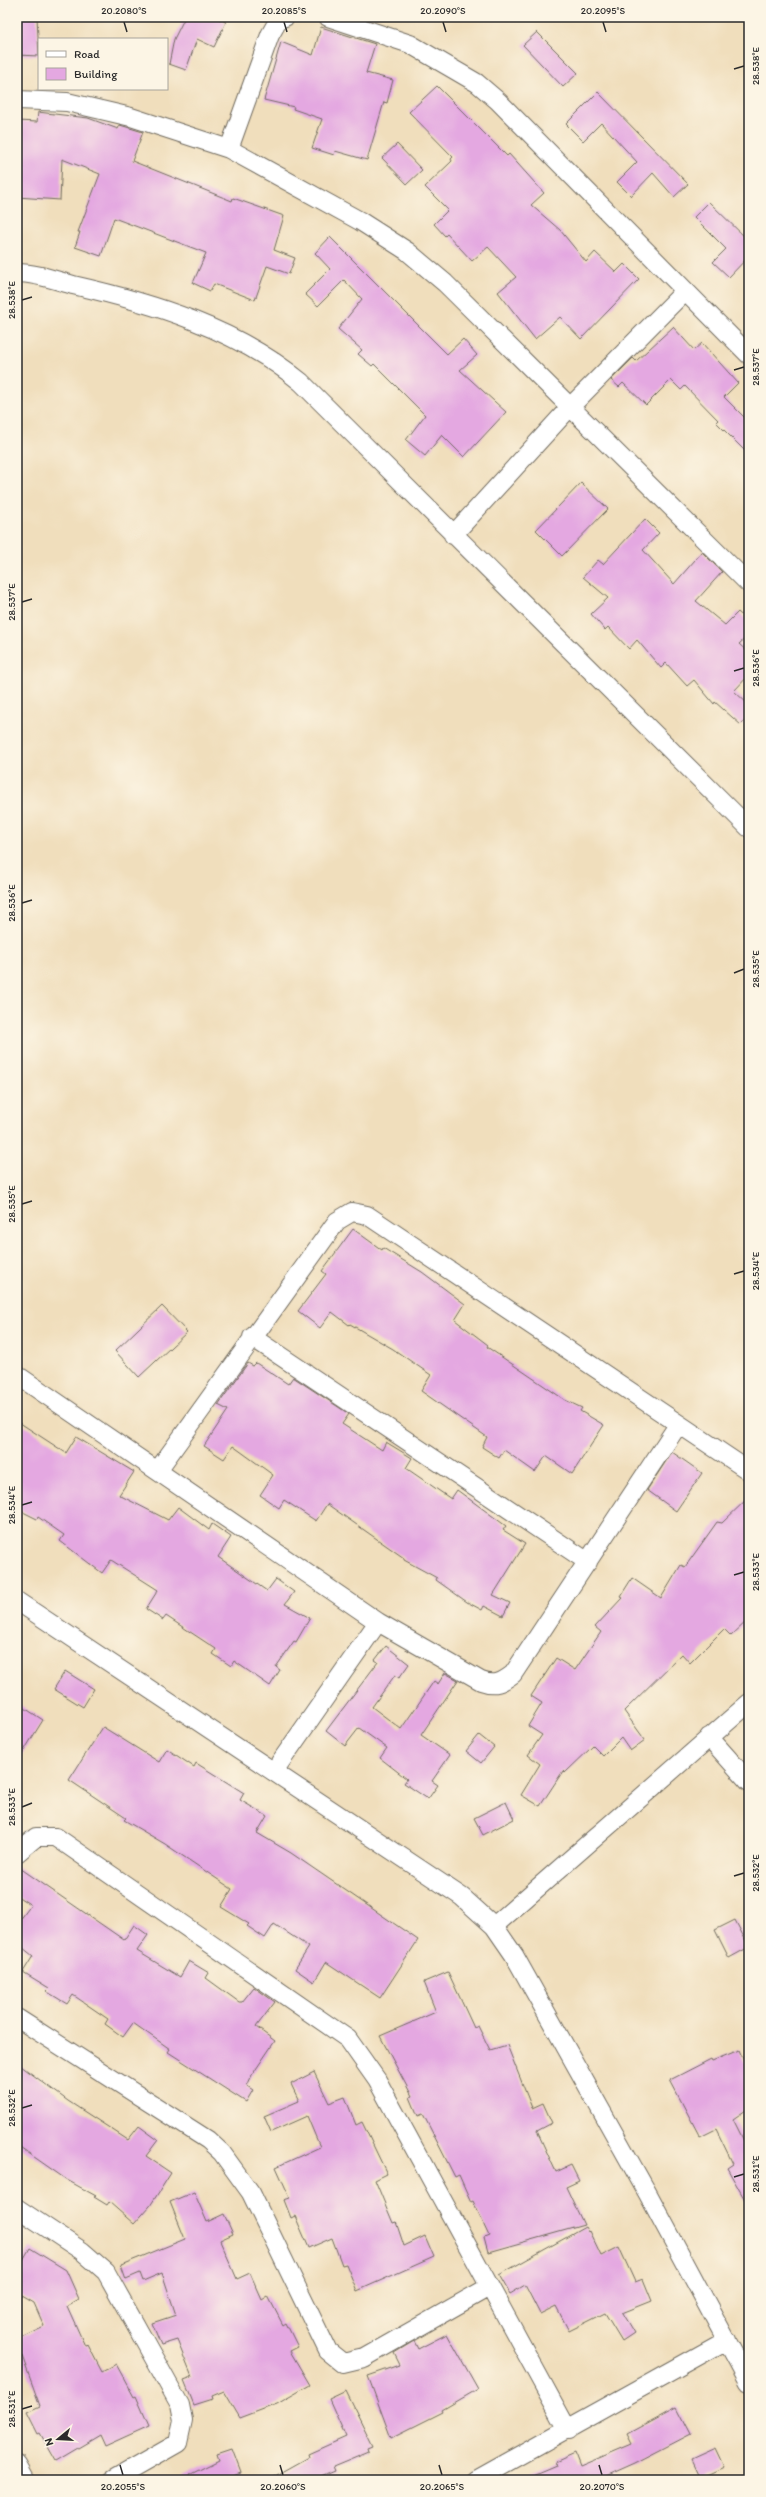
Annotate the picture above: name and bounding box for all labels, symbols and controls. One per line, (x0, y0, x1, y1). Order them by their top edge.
text: 20.2080°S (101, 4, 147, 17)
text: 20.2085°S (262, 4, 307, 17)
text: 20.2090°S (420, 4, 466, 17)
text: 20.2095°S (581, 4, 626, 17)
legend (38, 38, 168, 90)
text: Road (74, 47, 100, 61)
text: 28.538°E (749, 47, 762, 85)
text: Building (74, 67, 118, 81)
text: 28.538°E (5, 281, 18, 319)
text: 28.537°E (749, 348, 762, 386)
text: 28.537°E (5, 583, 18, 621)
text: 28.536°E (749, 649, 762, 687)
text: 28.536°E (5, 884, 18, 922)
text: 28.535°E (749, 950, 762, 988)
text: 28.535°E (5, 1185, 18, 1223)
text: 28.534°E (749, 1251, 762, 1290)
text: 28.534°E (5, 1485, 18, 1524)
text: 28.533°E (749, 1553, 762, 1591)
text: 28.533°E (5, 1788, 18, 1826)
text: 28.532°E (749, 1854, 762, 1892)
text: 28.532°E (5, 2089, 18, 2127)
text: 28.531°E (749, 2155, 762, 2193)
text: 28.531°E (5, 2390, 18, 2428)
north arrow (38, 2419, 78, 2459)
text: N (42, 2436, 56, 2447)
text: 20.2055°S (101, 2480, 146, 2493)
text: 20.2060°S (260, 2480, 306, 2493)
text: 20.2065°S (420, 2480, 465, 2493)
text: 20.2070°S (580, 2480, 625, 2493)

